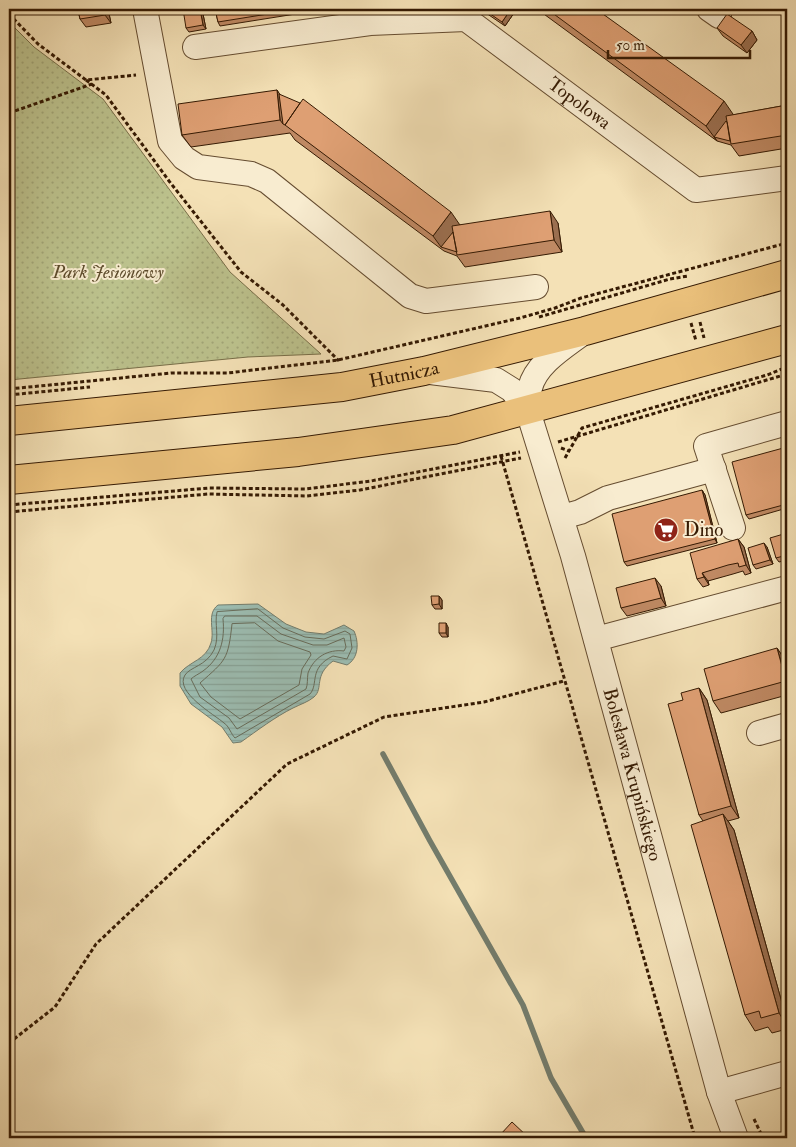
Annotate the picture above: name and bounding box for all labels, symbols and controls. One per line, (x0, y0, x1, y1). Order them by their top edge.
scale bar (608, 28, 751, 60)
text: 50 m (616, 36, 645, 55)
street label: Topolowa (543, 72, 616, 135)
park label: Park Jesionowy (51, 260, 164, 284)
street label: Hutnicza (367, 356, 442, 393)
supermarket icon: Dino (653, 517, 679, 543)
place label: Dino (684, 518, 723, 542)
street label: Bolesława Krupińskiego (597, 685, 668, 864)

